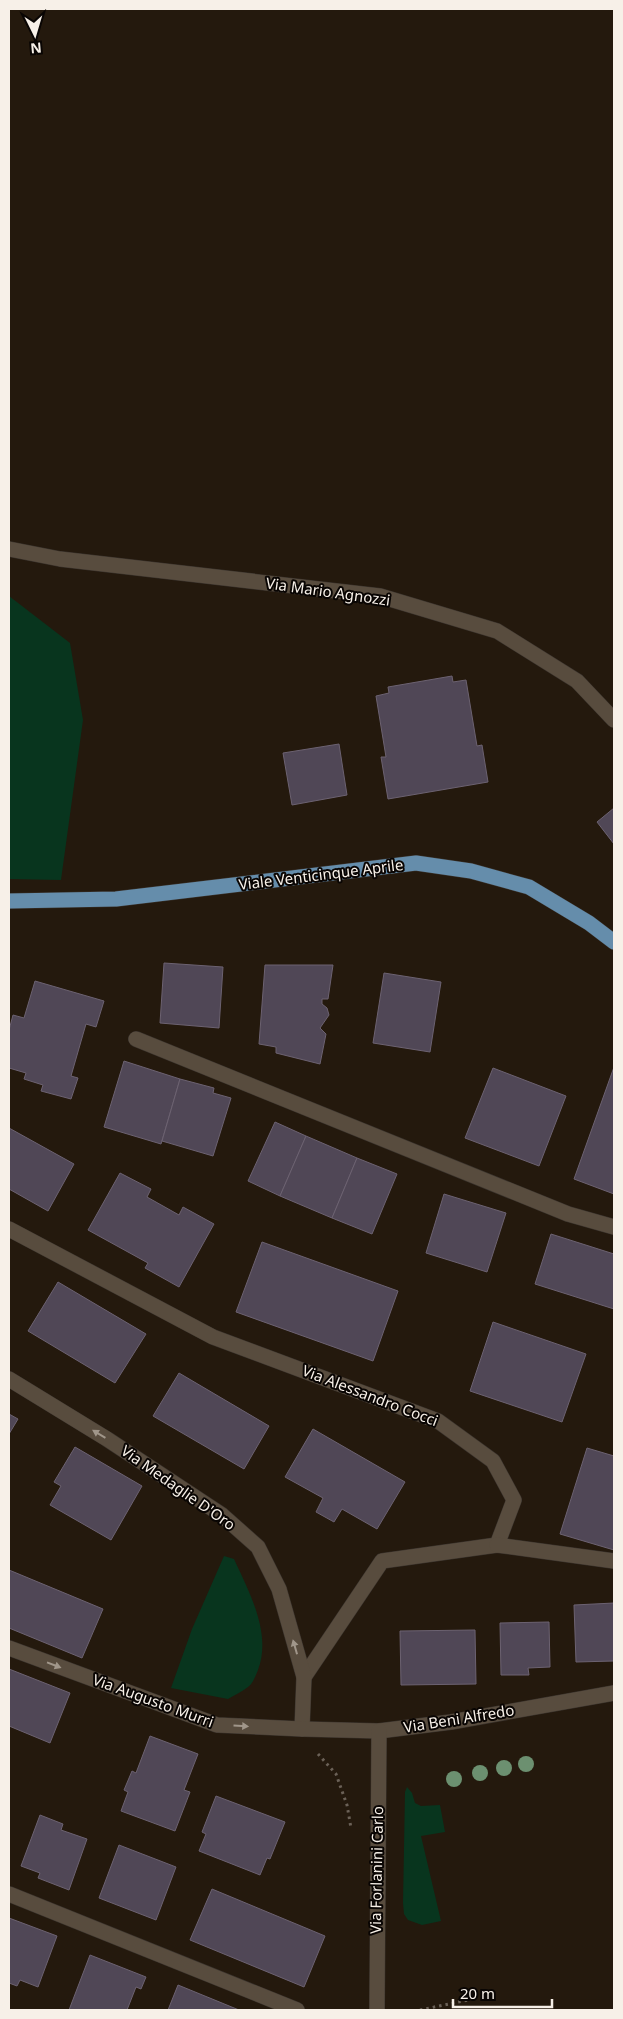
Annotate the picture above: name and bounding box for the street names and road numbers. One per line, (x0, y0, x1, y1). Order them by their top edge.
street label: Via Mario Agnozzi (265, 572, 392, 610)
street label: Viale Venticinque Aprile (237, 854, 404, 894)
street label: Via Alessandro Cocci (300, 1360, 441, 1430)
street label: Via Medaglie D'Oro (117, 1440, 240, 1534)
street label: Via Augusto Murri (90, 1669, 217, 1731)
street label: Via Beni Alfredo (402, 1699, 516, 1737)
street label: Via Forlanini Carlo (365, 1806, 387, 1934)

